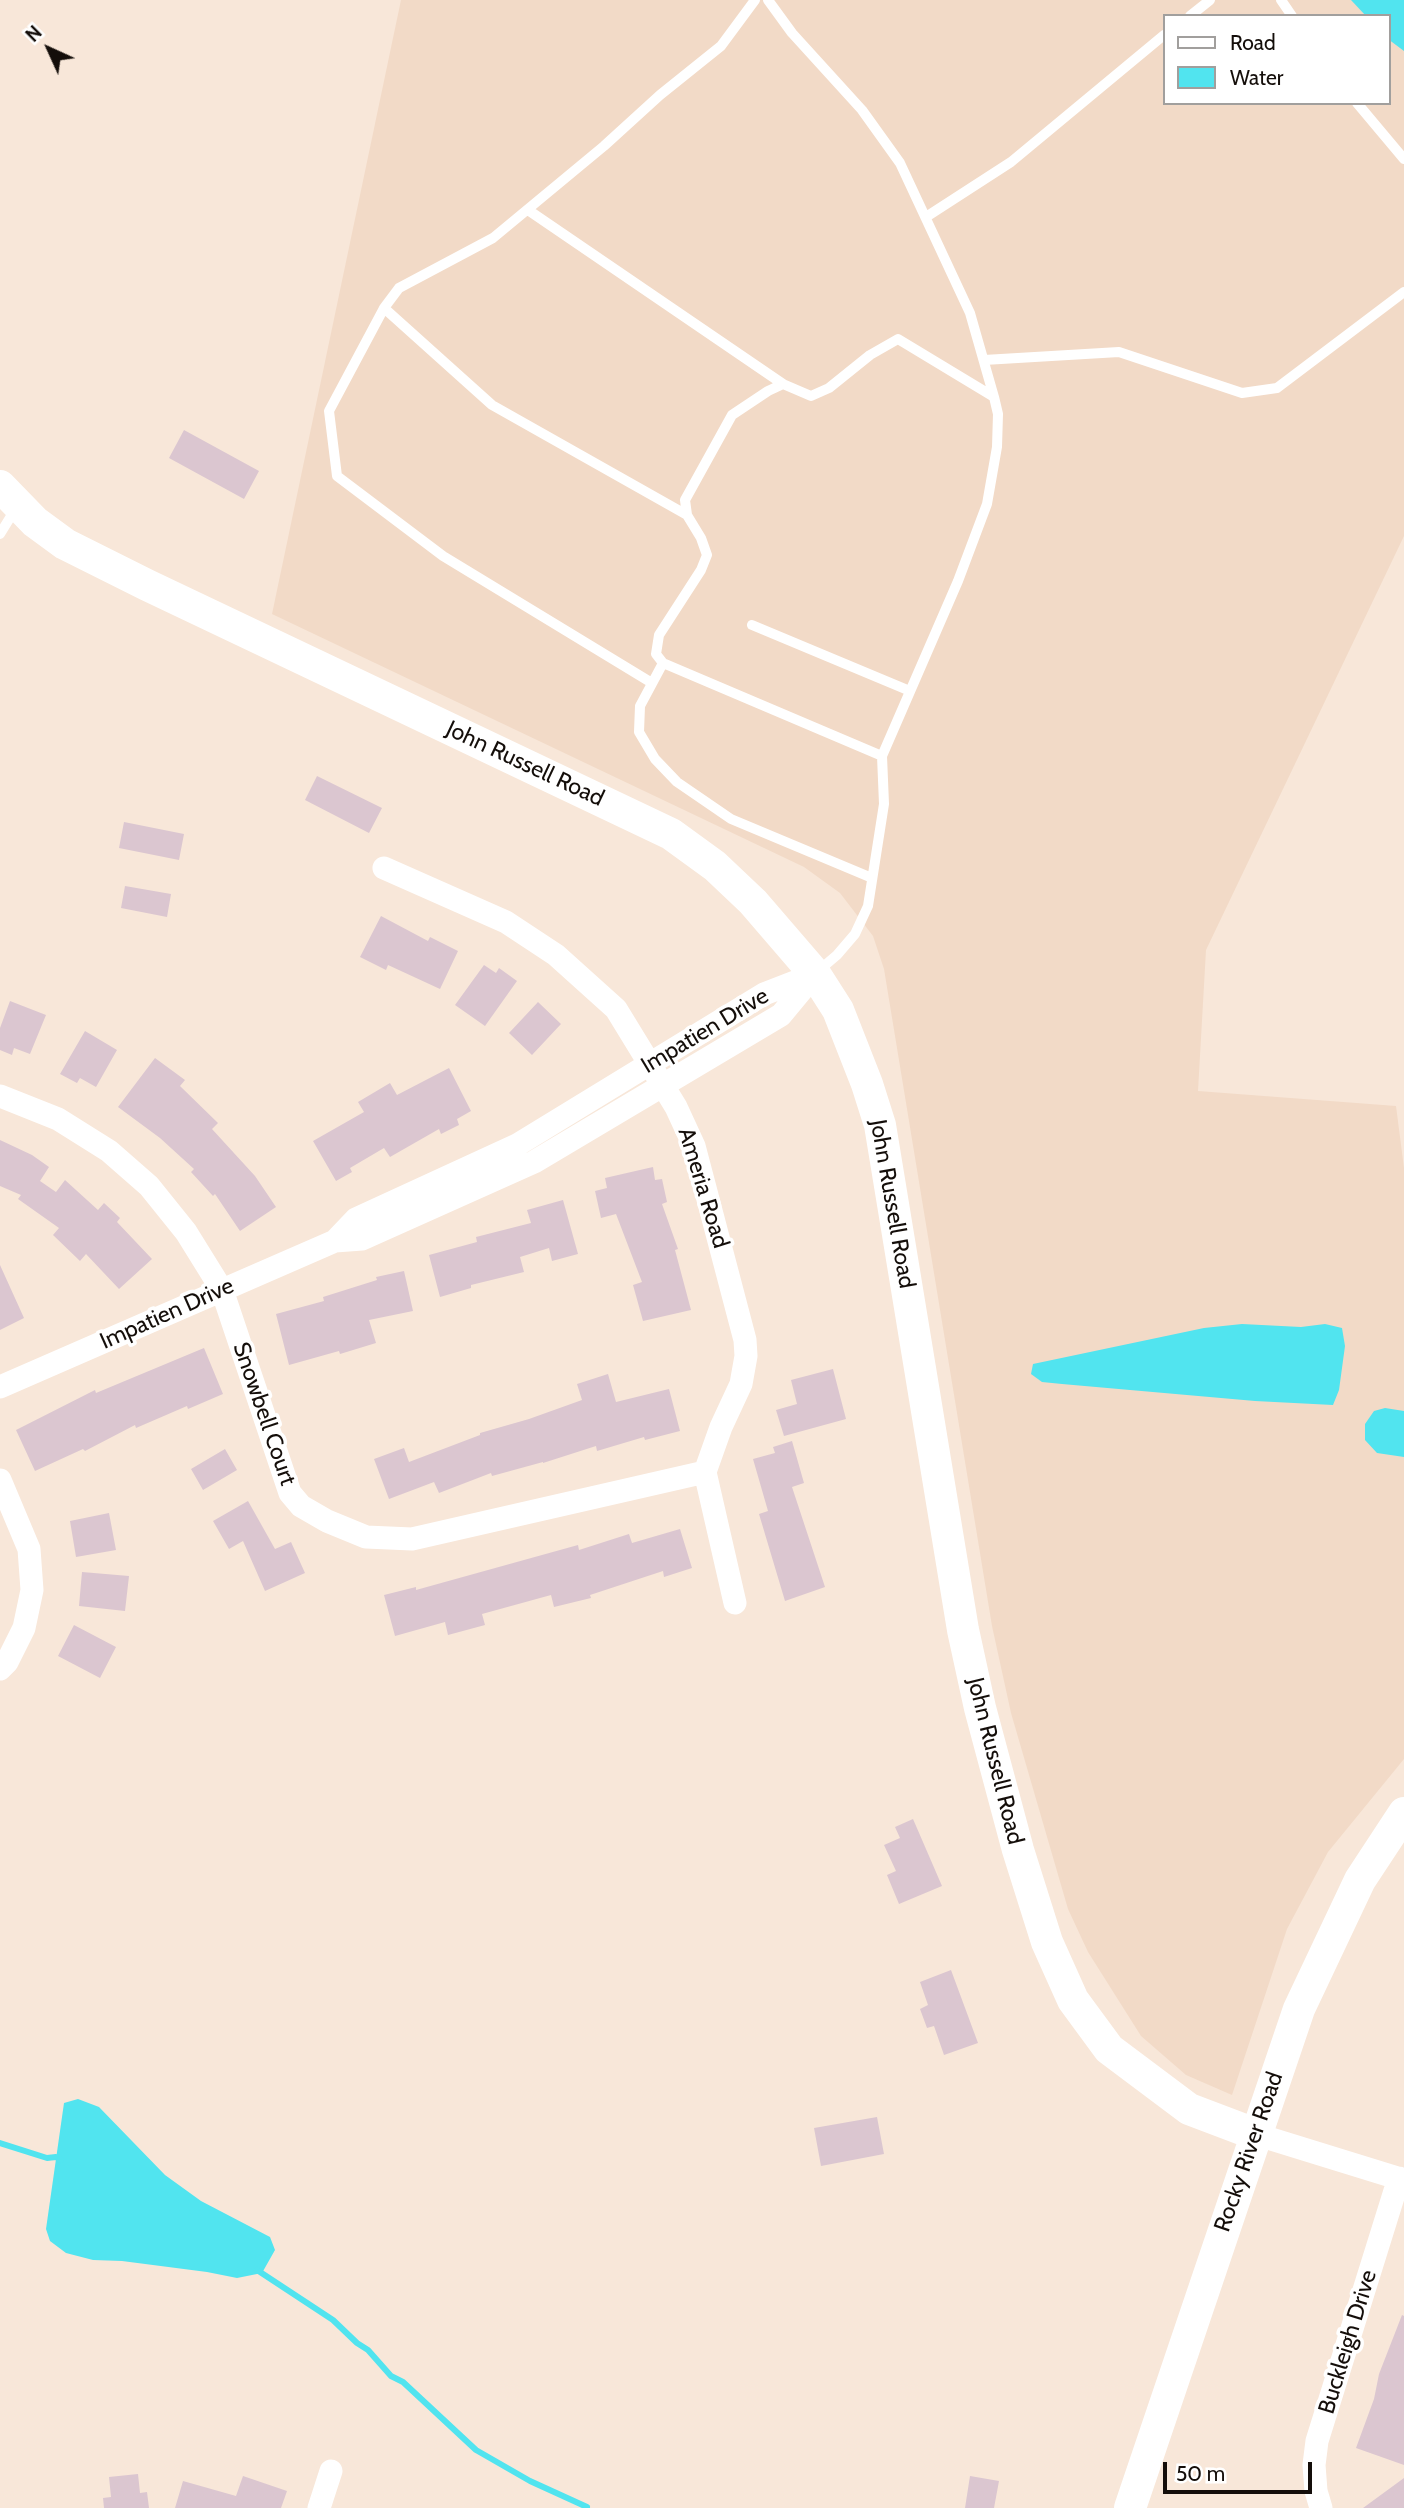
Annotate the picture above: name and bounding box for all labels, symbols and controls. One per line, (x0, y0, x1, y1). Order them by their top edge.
north arrow (14, 14, 84, 84)
legend (1162, 14, 1390, 105)
text: N (21, 21, 47, 47)
text: Road (1230, 30, 1276, 55)
text: Water (1230, 65, 1283, 90)
street label: John Russell Road (442, 715, 608, 813)
street label: Impatien Drive (636, 982, 774, 1080)
street label: John Russell Road (864, 1117, 920, 1291)
street label: Ameria Road (672, 1125, 734, 1251)
street label: Impatien Drive (96, 1272, 238, 1356)
street label: Snowbell Court (227, 1339, 301, 1489)
street label: John Russell Road (961, 1675, 1029, 1847)
street label: Rocky River Road (1209, 2068, 1289, 2236)
street label: Buckleigh Drive (1313, 2267, 1383, 2417)
scale bar (1166, 2448, 1315, 2492)
text: 50 m (1176, 2461, 1225, 2486)

